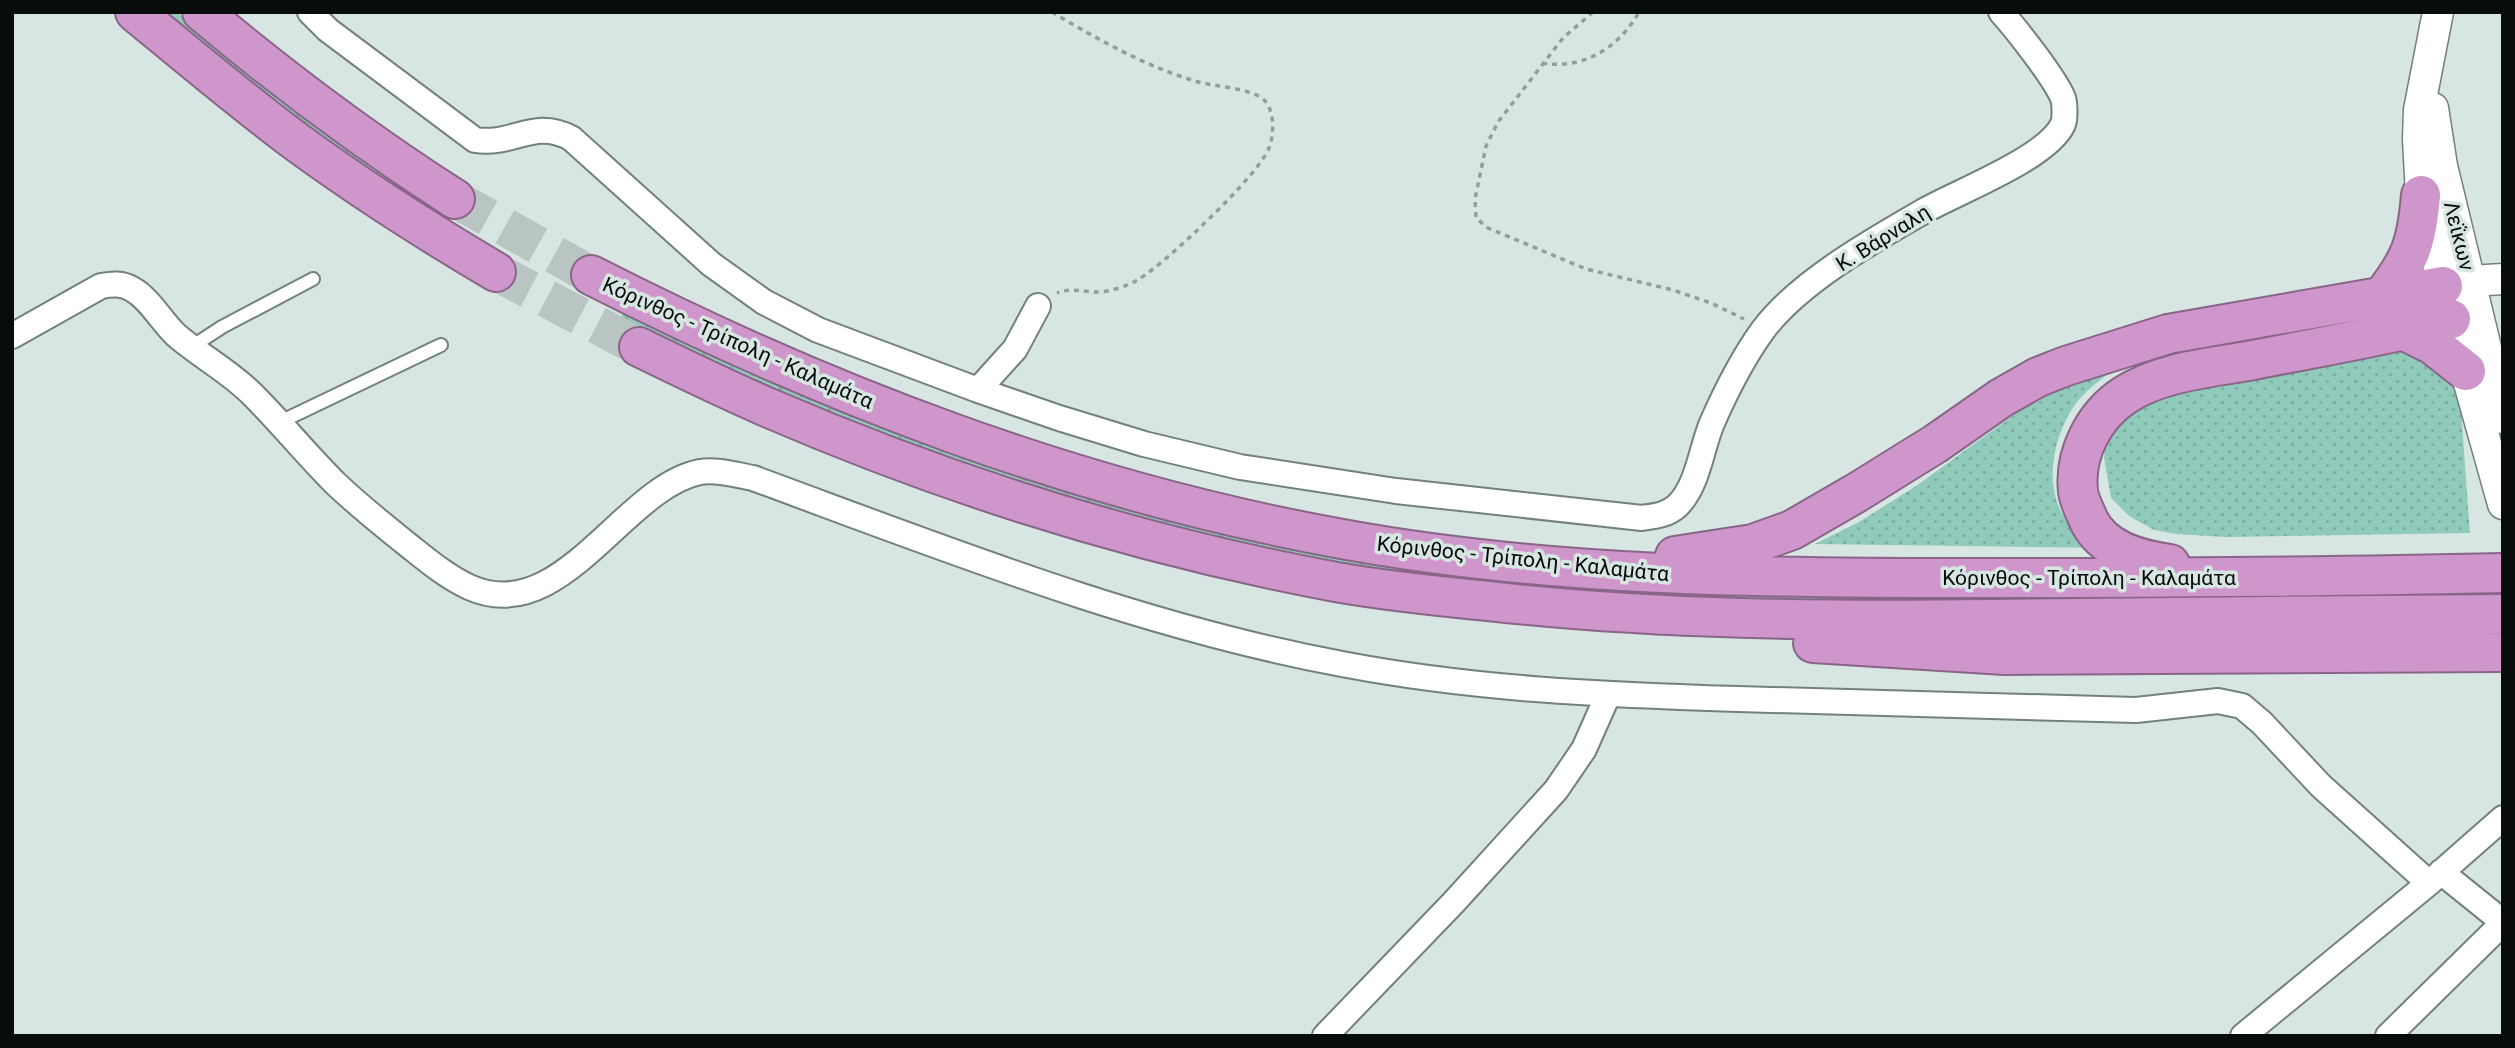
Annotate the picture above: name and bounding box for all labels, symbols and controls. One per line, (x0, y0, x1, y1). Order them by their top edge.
street label: Λεΐκων (2439, 199, 2479, 273)
street label: Κ. Βάρναλη (1832, 200, 1934, 276)
street label: Κόρινθος - Τρίπολη - Καλαμάτα (599, 272, 877, 414)
street label: Κόρινθος - Τρίπολη - Καλαμάτα (1376, 532, 1670, 586)
street label: Κόρινθος - Τρίπολη - Καλαμάτα (1942, 566, 2236, 590)

